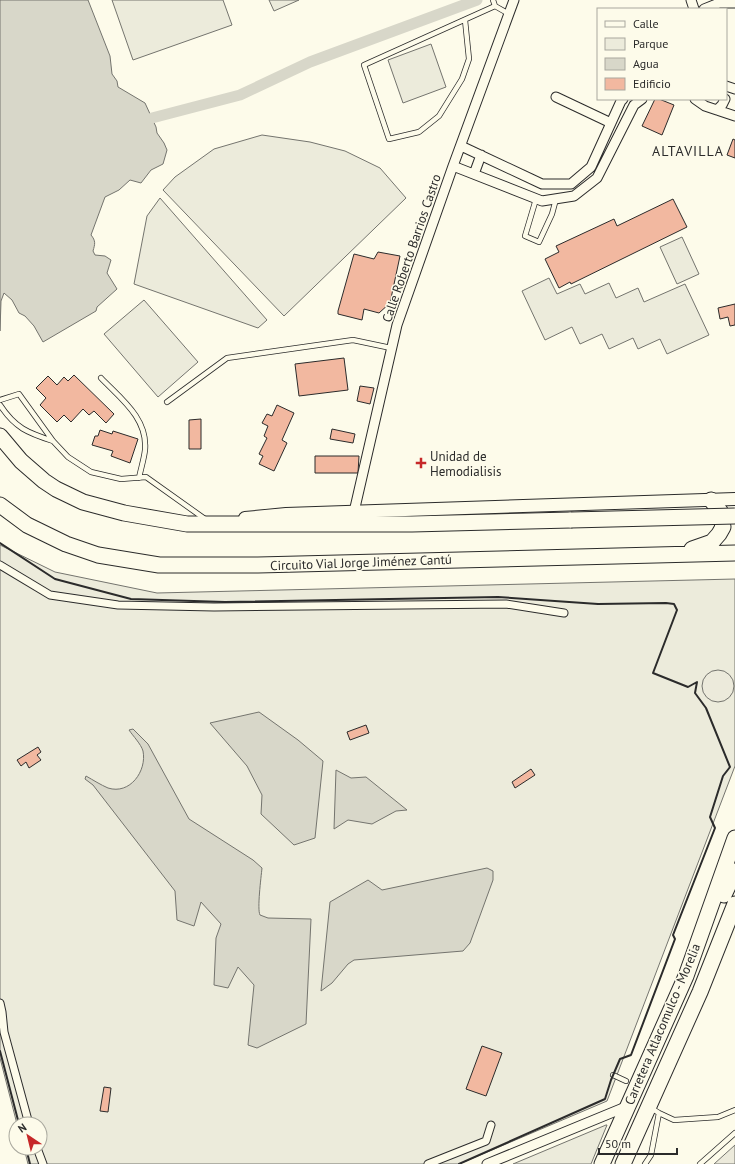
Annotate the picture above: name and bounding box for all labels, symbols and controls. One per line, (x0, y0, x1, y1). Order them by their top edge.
legend (597, 8, 727, 100)
text: Calle (633, 16, 659, 31)
text: Parque (633, 36, 668, 51)
text: Agua (633, 56, 659, 71)
text: Edificio (633, 76, 671, 91)
district label: ALTAVILLA (652, 142, 724, 160)
street label: Calle Roberto Barrios Castro (378, 172, 445, 325)
place label: Unidad de Hemodialisis (430, 448, 502, 480)
marker: Unidad de Hemodialisis (415, 457, 427, 469)
street label: Circuito Vial Jorge Jiménez Cantú (270, 551, 452, 574)
street label: Carretera Atlacomulco - Morelia (621, 941, 704, 1108)
north arrow (8, 1116, 48, 1156)
text: N (15, 1120, 29, 1136)
scale bar (599, 1130, 677, 1156)
text: 50 m (605, 1136, 631, 1151)

